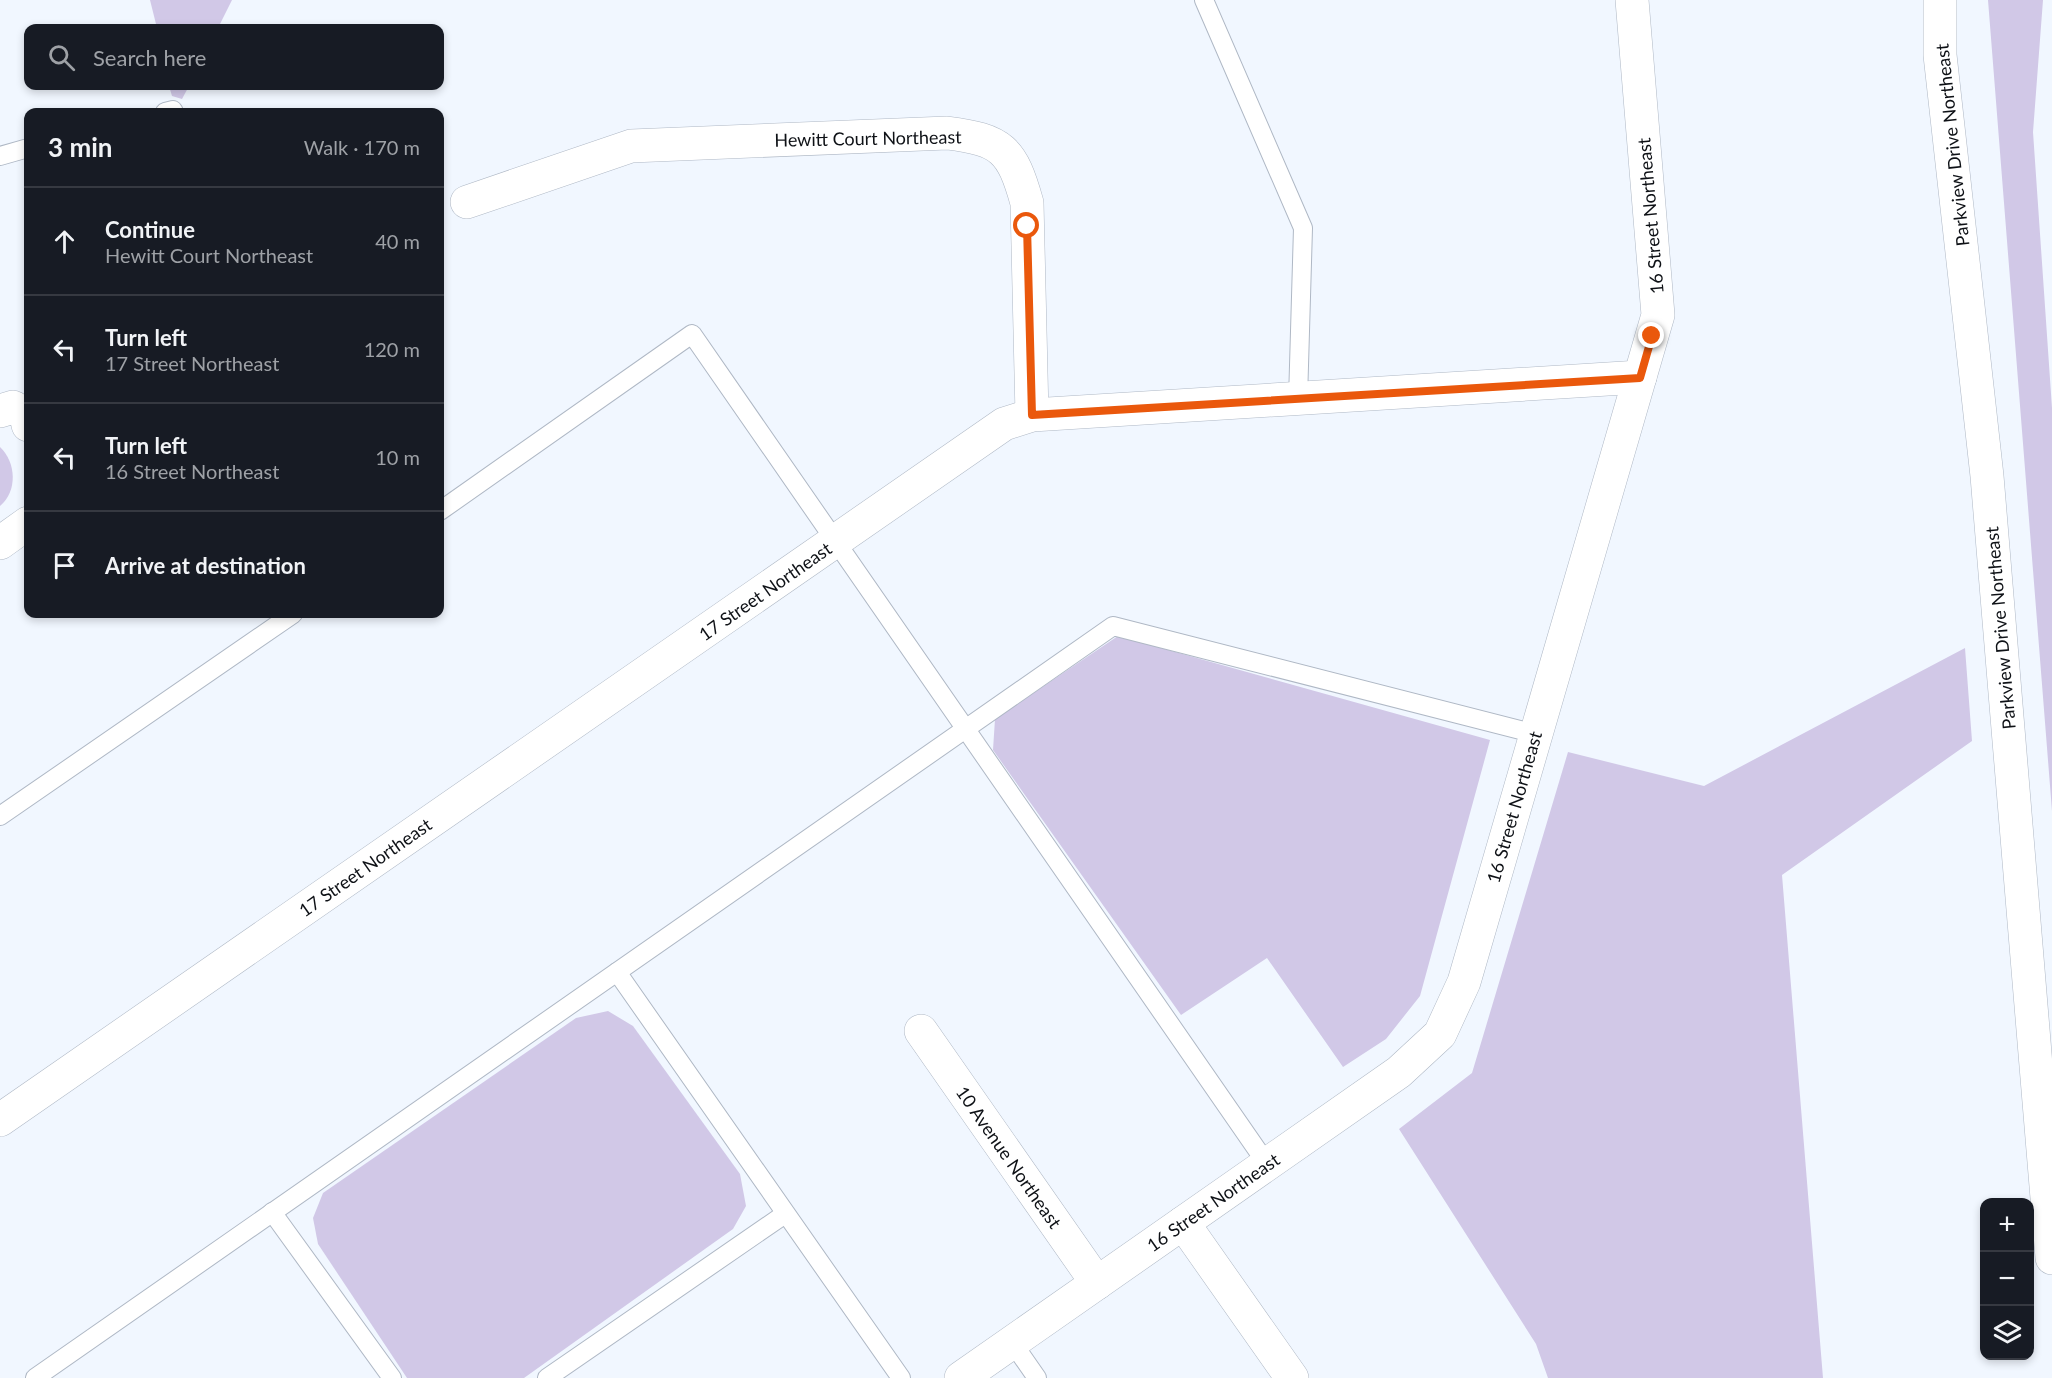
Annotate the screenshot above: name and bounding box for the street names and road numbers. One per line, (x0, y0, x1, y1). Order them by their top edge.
street label: Parkview Drive Northeast (1930, 42, 1974, 247)
street label: Hewitt Court Northeast (774, 125, 962, 151)
street label: 16 Street Northeast (1632, 136, 1668, 295)
street label: Parkview Drive Northeast (1980, 525, 2020, 730)
street label: 17 Street Northeast (694, 537, 836, 645)
street label: 16 Street Northeast (1482, 728, 1546, 885)
street label: 17 Street Northeast (294, 813, 436, 921)
street label: 10 Avenue Northeast (952, 1082, 1067, 1233)
street label: 16 Street Northeast (1142, 1148, 1284, 1256)

